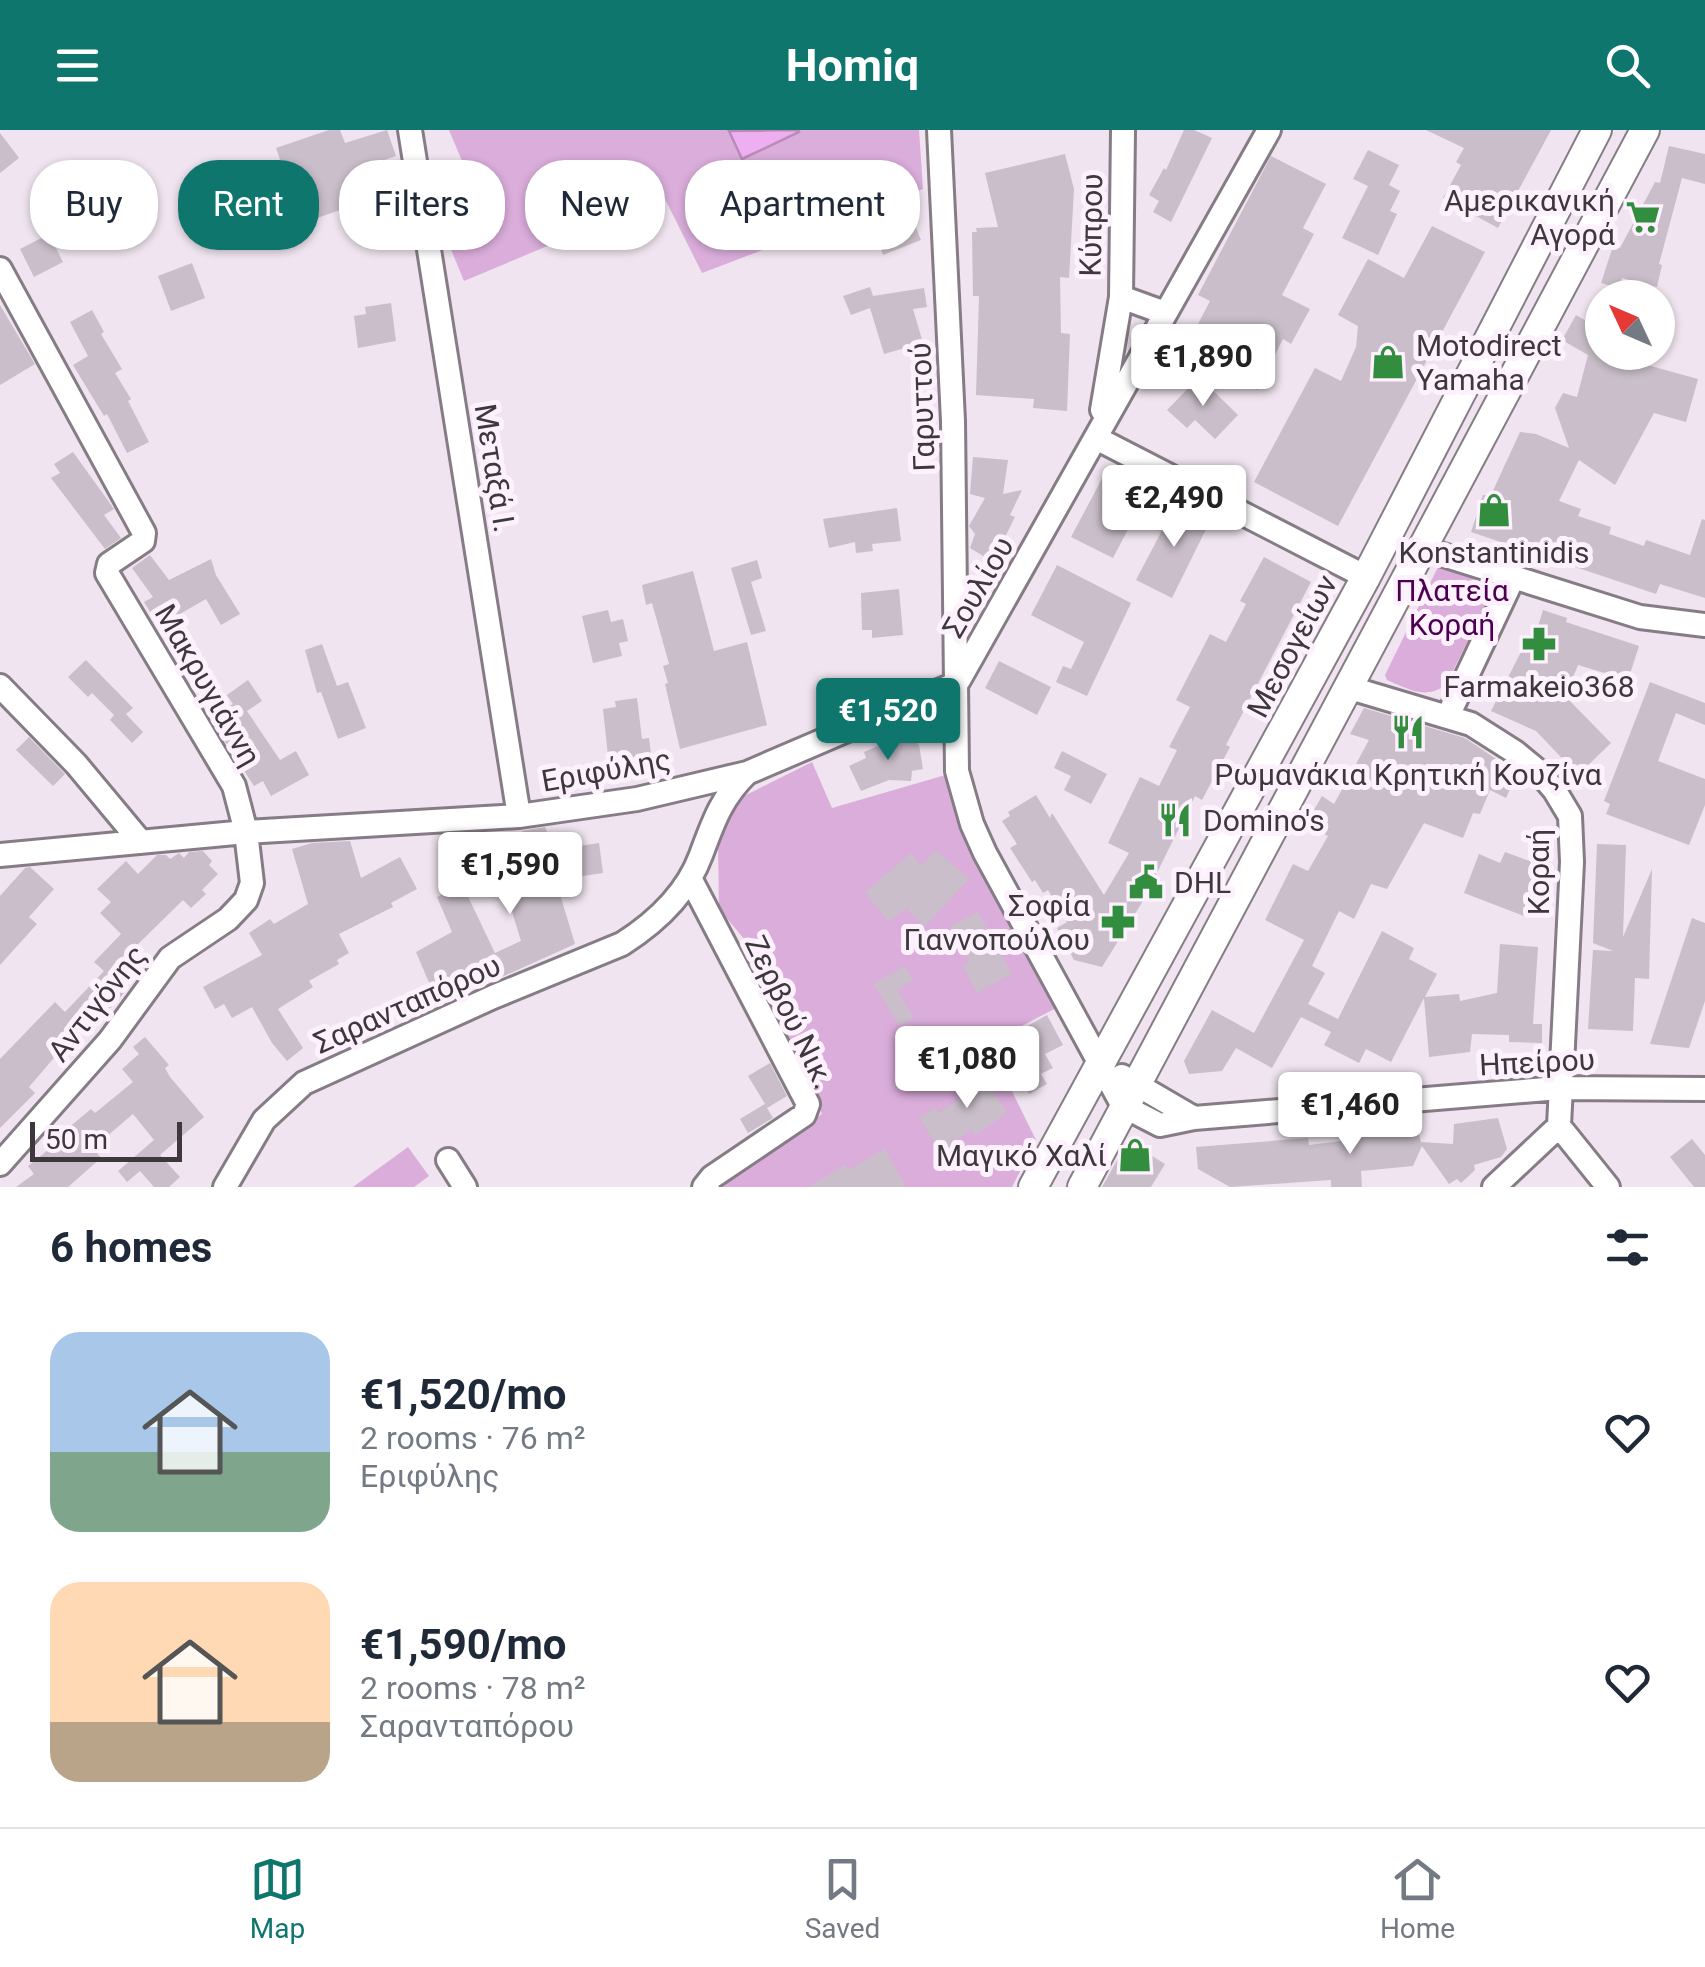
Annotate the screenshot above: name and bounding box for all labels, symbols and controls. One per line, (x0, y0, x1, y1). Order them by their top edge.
icon: menu (50, 38, 105, 93)
icon: search (1600, 38, 1655, 93)
text: Homiq (786, 39, 919, 92)
chip: Buy (30, 160, 158, 250)
chip: Rent (178, 160, 319, 250)
chip: Filters (339, 160, 505, 250)
chip: New (525, 160, 665, 250)
chip: Apartment (685, 160, 920, 250)
street label: Κύπρου (1073, 173, 1109, 277)
place label: Αμερικανική Αγορά (1444, 183, 1615, 252)
supermarket icon: Αμερικανική Αγορά (1624, 198, 1662, 236)
north arrow (1585, 280, 1675, 370)
map controls (1585, 280, 1675, 370)
pin: €1,890 (1122, 324, 1284, 409)
place label: Motodirect Yamaha (1416, 328, 1561, 397)
text: €1,890 (1153, 337, 1253, 375)
street label: Γαρυττού (902, 342, 942, 472)
shop icon: Motodirect Yamaha (1369, 343, 1407, 381)
street label: Μεταξά Ι. (468, 401, 522, 535)
pin: €2,490 (1093, 465, 1255, 550)
text: €2,490 (1124, 478, 1224, 516)
shop icon: Konstantinidis (1475, 491, 1513, 529)
street label: Σουλίου (935, 530, 1021, 644)
place label: Konstantinidis (1399, 535, 1589, 570)
street label: Μεσογείων (1240, 569, 1344, 723)
park label: Πλατεία Κοραή (1395, 573, 1509, 642)
street label: Μακρυγιάννη (148, 598, 268, 772)
pharmacy icon: Farmakeio368 (1520, 625, 1558, 663)
place label: Farmakeio368 (1443, 669, 1635, 704)
pin: €1,520 (807, 678, 969, 763)
text: €1,520 (838, 691, 938, 729)
restaurant icon: Ρωμανάκια Κρητική Κουζίνα (1389, 713, 1427, 751)
street label: Εριφύλης (539, 741, 673, 799)
place label: Ρωμανάκια Κρητική Κουζίνα (1214, 757, 1602, 792)
restaurant icon: Domino's (1156, 801, 1194, 839)
place label: Domino's (1203, 803, 1325, 838)
street label: Κοραή (1521, 829, 1556, 915)
pin: €1,590 (429, 832, 591, 917)
text: €1,590 (460, 845, 560, 883)
public building icon: DHL (1127, 863, 1165, 901)
place label: DHL (1174, 865, 1231, 900)
place label: Σοφία Γιαννοπούλου (904, 888, 1090, 957)
pharmacy icon: Σοφία Γιαννοπούλου (1099, 903, 1137, 941)
street label: Ζερβού Νικ. (738, 930, 842, 1094)
street label: Αντιγόνης (41, 938, 153, 1068)
street label: Σαρανταπόρου (308, 947, 506, 1061)
pin: €1,080 (886, 1026, 1048, 1111)
text: €1,080 (917, 1039, 1017, 1077)
street label: Ηπείρου (1478, 1041, 1596, 1083)
pin: €1,460 (1269, 1072, 1431, 1157)
text: €1,460 (1300, 1085, 1400, 1123)
scale bar (30, 1117, 182, 1162)
text: 50 m (45, 1123, 108, 1156)
shop icon: Μαγικό Χαλί (1116, 1136, 1154, 1174)
place label: Μαγικό Χαλί (936, 1138, 1107, 1173)
icon: filters (1600, 1220, 1655, 1275)
text: 6 homes (50, 1223, 212, 1272)
text: €1,520/mo (360, 1370, 567, 1419)
icon: home (130, 1372, 250, 1492)
icon: heart (1600, 1405, 1655, 1460)
text: 2 rooms · 76 m² (360, 1419, 585, 1457)
text: Εριφύλης (360, 1457, 499, 1495)
text: €1,590/mo (360, 1620, 567, 1669)
icon: home (130, 1622, 250, 1742)
icon: heart (1600, 1655, 1655, 1710)
text: 2 rooms · 78 m² (360, 1669, 585, 1707)
text: Σαρανταπόρου (360, 1707, 574, 1745)
tab: Map (250, 1852, 305, 1945)
tab: Saved (805, 1852, 880, 1945)
tab: Home (1380, 1852, 1455, 1945)

